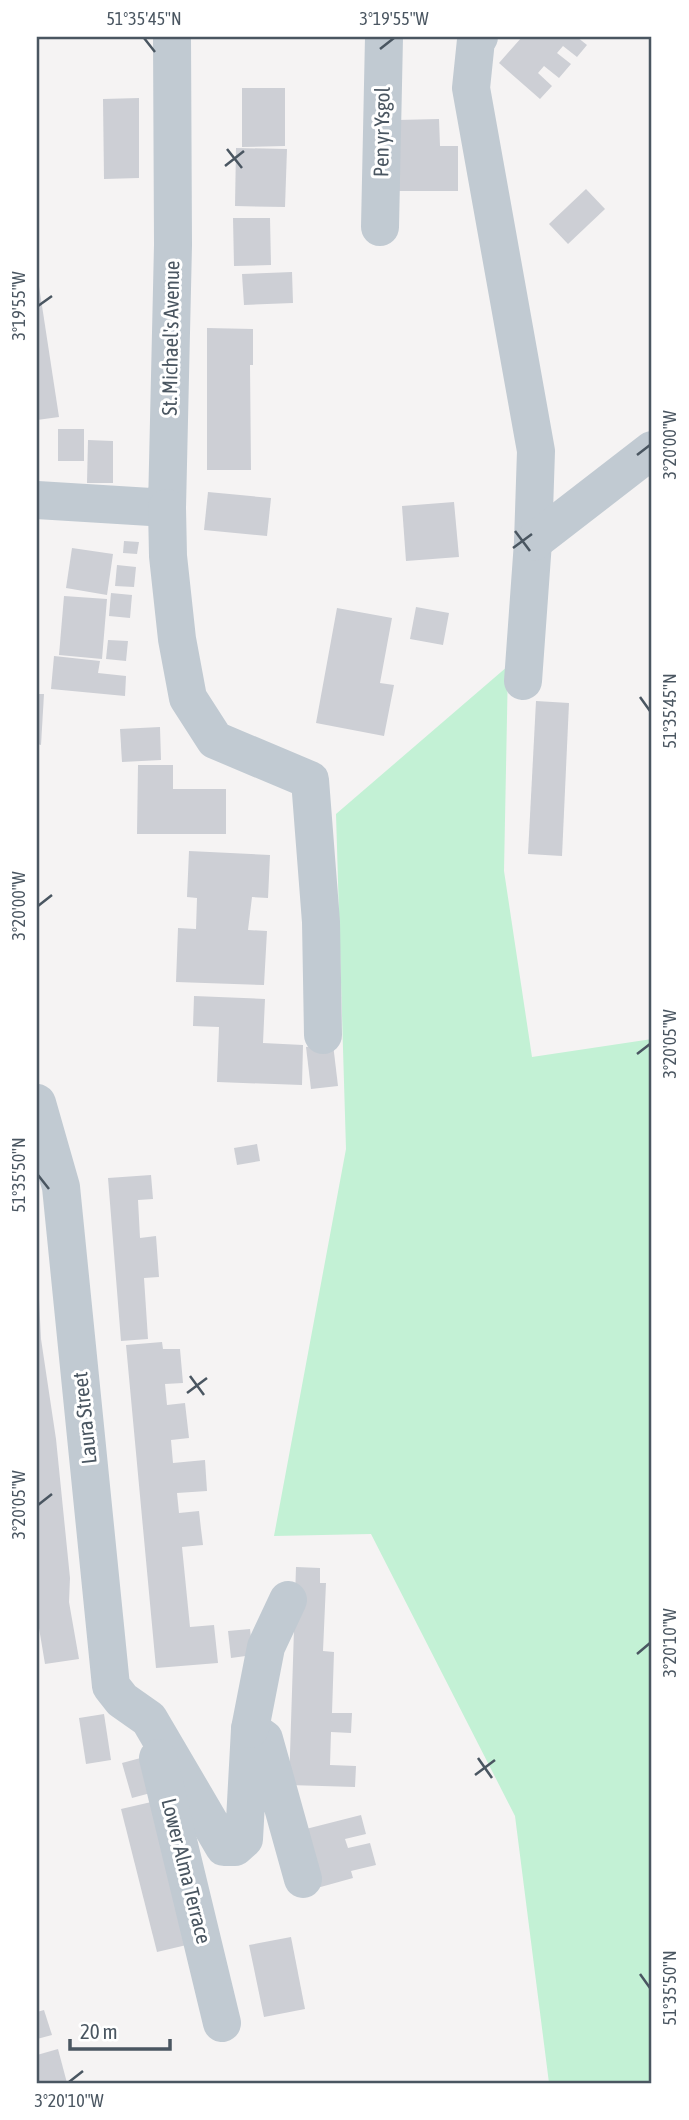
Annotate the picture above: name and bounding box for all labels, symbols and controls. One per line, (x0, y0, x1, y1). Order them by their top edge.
text: 51°35'45"N (106, 8, 182, 29)
text: 3°19'55"W (359, 8, 429, 29)
street label: Pen yr Ysgol (368, 86, 394, 177)
street label: St. Michael's Avenue (157, 260, 183, 416)
text: 3°19'55"W (8, 271, 29, 341)
text: 3°20'00"W (659, 410, 680, 480)
text: 51°35'45"N (659, 673, 680, 749)
text: 3°20'00"W (8, 871, 29, 941)
text: 3°20'05"W (659, 1009, 680, 1079)
text: 51°35'50"N (8, 1137, 29, 1213)
street label: Laura Street (67, 1371, 101, 1465)
text: 3°20'05"W (8, 1470, 29, 1540)
text: 3°20'10"W (659, 1608, 680, 1678)
street label: Lower Alma Terrace (157, 1796, 217, 1946)
text: 51°35'50"N (659, 1950, 680, 2026)
scale bar (70, 2008, 170, 2052)
text: 20 m (80, 2019, 118, 2043)
text: 3°20'10"W (34, 2090, 104, 2111)

